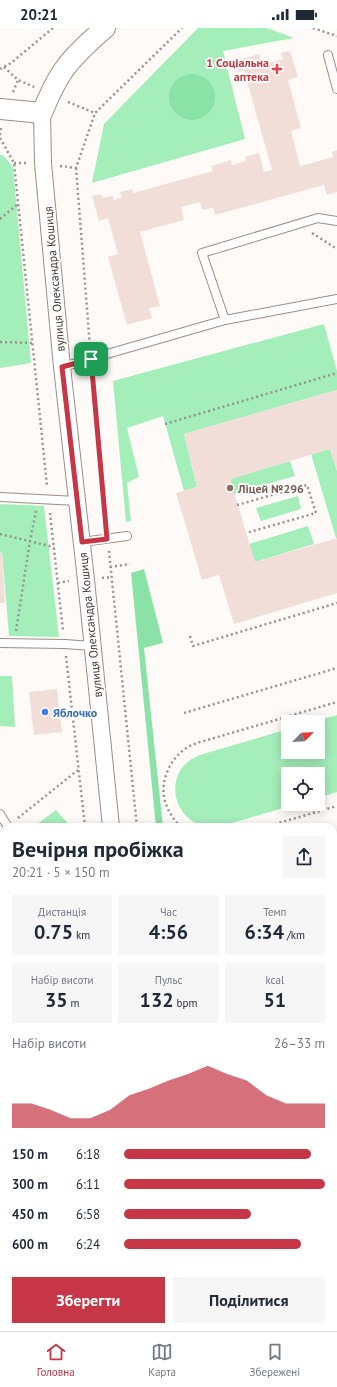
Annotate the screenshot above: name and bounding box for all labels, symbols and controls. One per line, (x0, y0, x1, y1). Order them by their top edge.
text: 20:21 (20, 5, 58, 24)
place label: 1 Соціальна аптека (206, 55, 269, 84)
marker: 1 Соціальна аптека (272, 64, 282, 74)
street label: вулиця Олександра Кошиця (40, 206, 68, 352)
pin (74, 342, 108, 376)
icon: arrive (80, 348, 102, 370)
place label: Ліцей №296 (237, 481, 304, 496)
marker: Ліцей №296 (225, 483, 235, 493)
street label: вулиця Олександра Кошиця (75, 552, 105, 698)
place label: Яблочко (53, 705, 98, 720)
marker: Яблочко (40, 707, 50, 717)
north arrow (281, 715, 325, 759)
map controls (281, 715, 325, 811)
button: locate (281, 767, 325, 811)
text: Вечірня пробіжка (12, 835, 184, 863)
button: share (283, 836, 325, 878)
text: 20:21 · 5 × 150 m (12, 864, 109, 881)
text: Дистанція (38, 905, 86, 919)
text: Час (160, 905, 177, 919)
text: Темп (263, 905, 286, 919)
text: 0.75 (34, 919, 73, 945)
text: 4:56 (149, 919, 188, 945)
text: 6:34 (245, 919, 284, 945)
text: km (73, 928, 90, 942)
text: /km (284, 928, 305, 942)
text: Набір висоти (31, 973, 94, 987)
text: Пульс (155, 973, 182, 987)
text: kcal (265, 973, 284, 987)
text: 35 (45, 987, 68, 1013)
text: 132 (140, 987, 174, 1013)
text: 51 (263, 987, 286, 1013)
text: m (68, 996, 79, 1010)
text: bpm (174, 996, 197, 1010)
text: Набір висоти (12, 1035, 86, 1052)
text: 26–33 m (274, 1035, 325, 1052)
text: 150 m (12, 1146, 48, 1163)
text: 6:18 (76, 1146, 100, 1163)
text: 300 m (12, 1176, 48, 1193)
text: 6:11 (76, 1176, 100, 1193)
text: 450 m (12, 1206, 48, 1223)
text: 6:58 (76, 1206, 100, 1223)
text: 600 m (12, 1236, 48, 1253)
text: 6:24 (76, 1236, 100, 1253)
button: Зберегти (12, 1277, 165, 1323)
button: Поділитися (173, 1277, 325, 1323)
tab: Головна (37, 1341, 75, 1379)
tab: Карта (148, 1341, 176, 1379)
tab: Збережені (250, 1341, 300, 1379)

